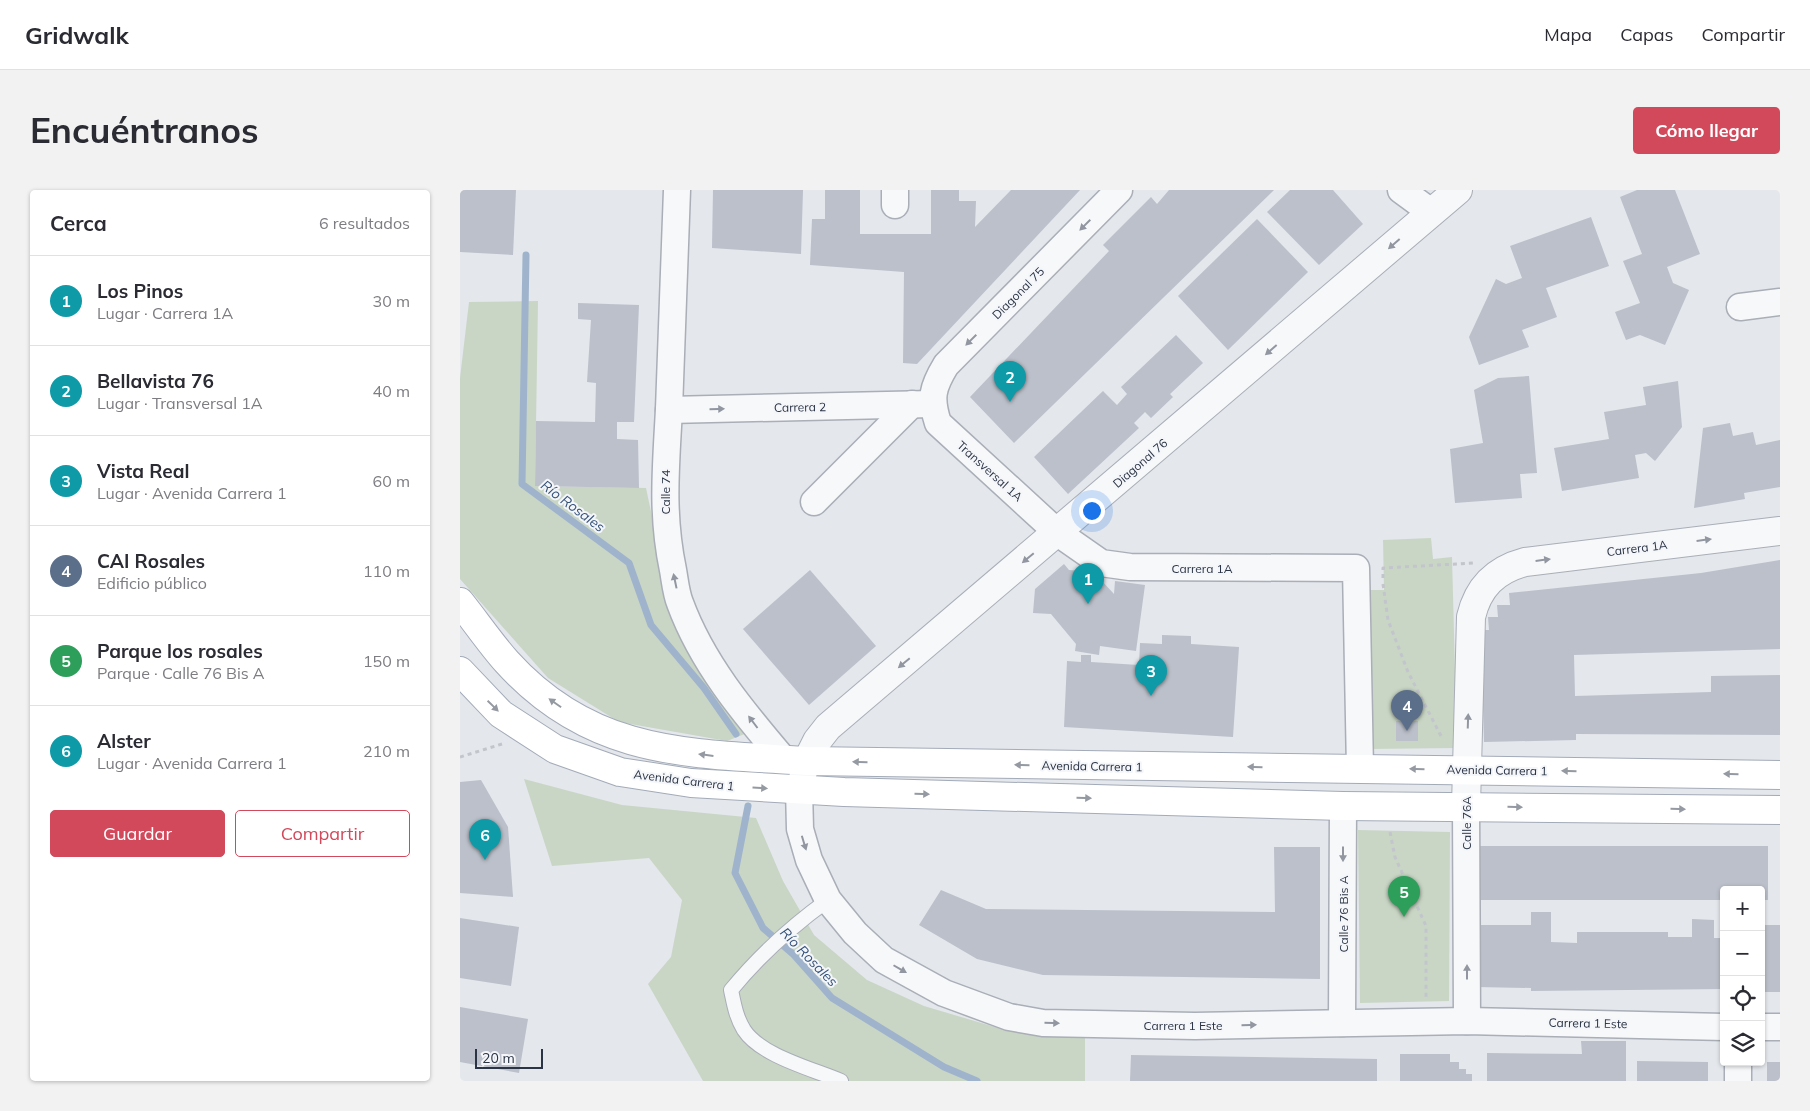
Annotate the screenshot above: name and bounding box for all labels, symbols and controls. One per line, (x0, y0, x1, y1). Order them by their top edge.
text: Gridwalk (25, 20, 129, 50)
text: Mapa (1544, 23, 1592, 46)
text: Capas (1620, 23, 1674, 46)
text: Compartir (1702, 23, 1785, 46)
button: Cómo llegar (1633, 107, 1780, 154)
text: Encuéntranos (30, 108, 259, 152)
text: Cerca (50, 210, 107, 236)
text: 6 resultados (319, 213, 410, 233)
one-way arrow (1079, 218, 1091, 230)
one-way arrow (1388, 238, 1401, 249)
street label: Diagonal 75 (989, 264, 1047, 322)
text: Los Pinos (97, 279, 183, 303)
text: 1 (61, 291, 71, 311)
text: 30 m (373, 291, 410, 311)
text: Lugar · Carrera 1A (97, 303, 233, 323)
one-way arrow (965, 334, 977, 346)
one-way arrow (1265, 344, 1278, 355)
pin: 2 (994, 361, 1026, 402)
text: Bellavista 76 (97, 369, 214, 393)
text: 2 (61, 381, 71, 401)
text: 40 m (373, 381, 410, 401)
text: Lugar · Transversal 1A (97, 393, 263, 413)
street label: Carrera 2 (774, 399, 826, 415)
one-way arrow (710, 405, 726, 413)
street label: Diagonal 76 (1110, 435, 1170, 491)
street label: Transversal 1A (954, 438, 1026, 504)
text: Vista Real (97, 459, 190, 483)
street label: Calle 74 (658, 470, 673, 514)
text: 3 (61, 471, 71, 491)
text: 60 m (373, 471, 410, 491)
water label: Río Rosales (537, 476, 609, 536)
text: Lugar · Avenida Carrera 1 (97, 483, 286, 503)
your location (1079, 498, 1105, 524)
one-way arrow (1697, 536, 1713, 544)
street label: Carrera 1A (1606, 537, 1668, 559)
text: CAI Rosales (97, 549, 205, 573)
one-way arrow (1023, 552, 1035, 564)
one-way arrow (1535, 556, 1551, 564)
text: 4 (61, 561, 71, 581)
text: 110 m (363, 561, 410, 581)
street label: Carrera 1A (1171, 561, 1233, 576)
pin: 1 (1072, 563, 1104, 604)
text: Edificio público (97, 573, 207, 593)
one-way arrow (671, 574, 679, 589)
text: Parque los rosales (97, 639, 263, 663)
text: 5 (61, 651, 71, 671)
text: 150 m (363, 651, 410, 671)
pin: 3 (1135, 655, 1167, 696)
one-way arrow (899, 657, 911, 669)
text: Parque · Calle 76 Bis A (97, 663, 265, 683)
pin: 4 (1391, 690, 1423, 731)
one-way arrow (548, 698, 562, 708)
one-way arrow (487, 700, 499, 712)
one-way arrow (1464, 713, 1472, 729)
one-way arrow (747, 716, 758, 729)
text: Alster (97, 729, 151, 753)
text: 6 (61, 741, 71, 761)
text: 210 m (363, 741, 410, 761)
one-way arrow (698, 751, 714, 759)
text: Lugar · Avenida Carrera 1 (97, 753, 286, 773)
one-way arrow (851, 757, 867, 765)
street label: Avenida Carrera 1 (1041, 758, 1143, 774)
one-way arrow (1014, 761, 1030, 769)
street label: Avenida Carrera 1 (1446, 762, 1548, 778)
one-way arrow (1246, 763, 1262, 771)
one-way arrow (1409, 765, 1425, 773)
street label: Avenida Carrera 1 (633, 766, 735, 794)
one-way arrow (1561, 767, 1577, 775)
one-way arrow (1723, 770, 1739, 778)
one-way arrow (752, 784, 768, 792)
one-way arrow (914, 790, 930, 798)
one-way arrow (1077, 795, 1093, 803)
street label: Calle 76A (1459, 796, 1474, 850)
one-way arrow (1507, 803, 1523, 811)
one-way arrow (1670, 805, 1686, 813)
button: Guardar (50, 810, 225, 857)
button: Compartir (235, 810, 410, 857)
pin: 6 (469, 819, 501, 860)
one-way arrow (800, 836, 808, 851)
one-way arrow (1339, 847, 1347, 863)
street label: Calle 76 Bis A (1336, 875, 1351, 953)
pin: 5 (1388, 876, 1420, 917)
map controls (1720, 886, 1765, 1066)
button: + (1720, 886, 1765, 931)
water label: Río Rosales (776, 924, 842, 990)
button: − (1720, 931, 1765, 976)
one-way arrow (894, 964, 907, 973)
one-way arrow (1463, 964, 1471, 980)
button: locate (1720, 976, 1765, 1021)
street label: Carrera 1 Este (1548, 1015, 1628, 1031)
street label: Carrera 1 Este (1144, 1018, 1222, 1033)
one-way arrow (1044, 1019, 1060, 1027)
one-way arrow (1241, 1021, 1257, 1029)
button: layers (1720, 1021, 1765, 1066)
scale bar (475, 1046, 542, 1069)
text: 20 m (482, 1049, 515, 1067)

